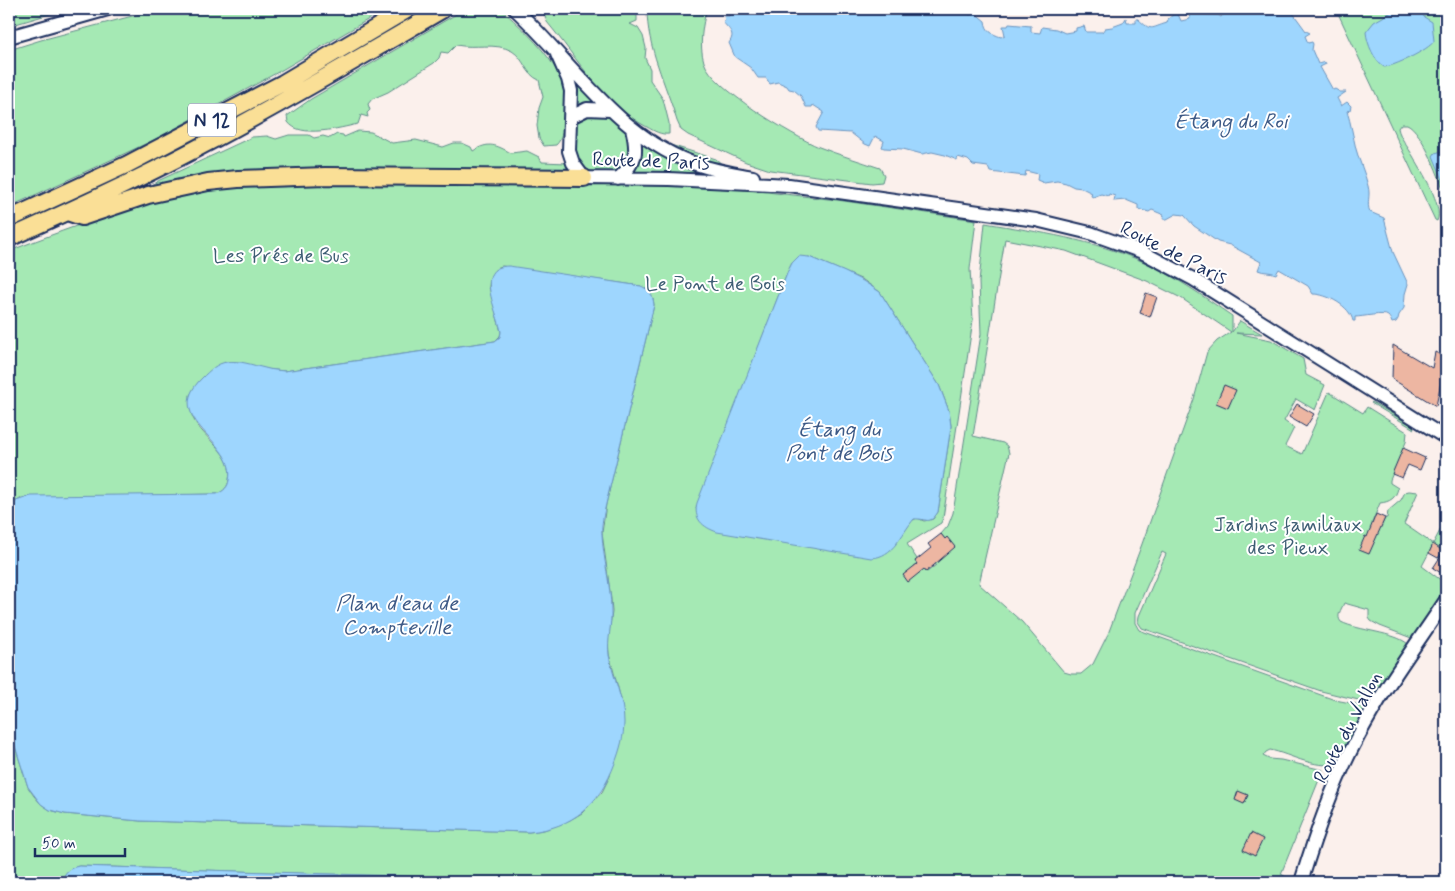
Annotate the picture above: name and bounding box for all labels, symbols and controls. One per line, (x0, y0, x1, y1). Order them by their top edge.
road number: N 12 (188, 104, 236, 136)
water label: Étang du Roi (1174, 108, 1291, 138)
street label: Route de Paris (592, 146, 710, 177)
street label: Route de Paris (1115, 215, 1232, 292)
park label: Les Prés de Bus (213, 243, 349, 270)
park label: Le Pont de Bois (645, 271, 785, 298)
water label: Étang du Pont de Bois (786, 416, 894, 468)
park label: Jardins familiaux des Pieux (1214, 512, 1363, 562)
water label: Plan d'eau de Compteville (336, 590, 459, 642)
street label: Route du Vallon (1307, 667, 1389, 788)
scale bar (35, 826, 125, 858)
text: 50 m (42, 834, 76, 854)

